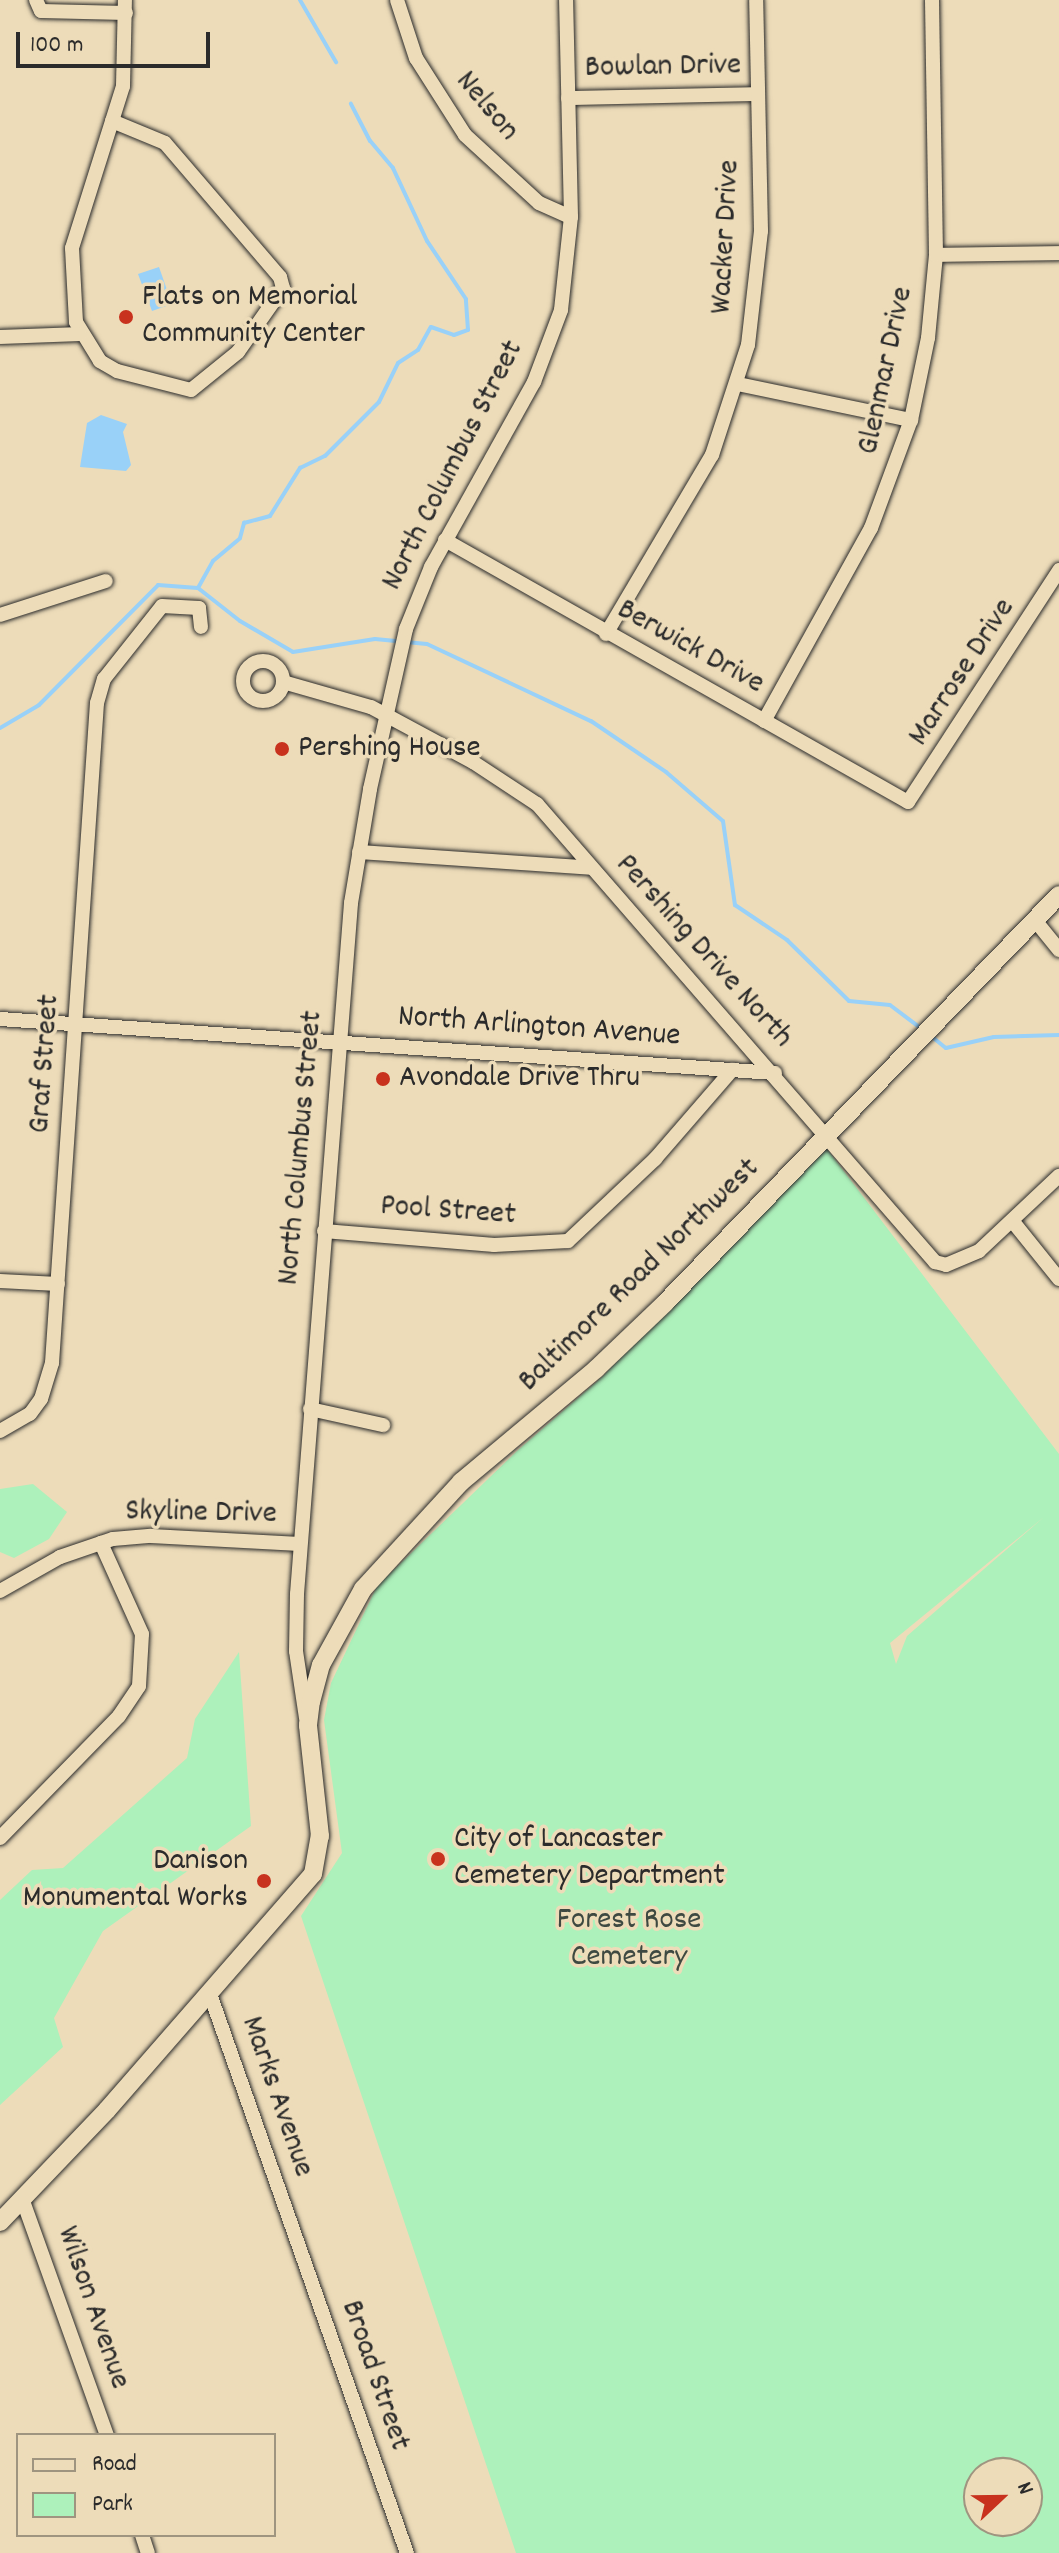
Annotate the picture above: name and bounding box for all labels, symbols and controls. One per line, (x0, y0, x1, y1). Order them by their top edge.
scale bar (20, 16, 214, 66)
text: 100 m (30, 29, 83, 63)
street label: Bowlan Drive (584, 47, 742, 89)
street label: Nelson (446, 64, 526, 150)
street label: Wacker Drive (704, 159, 750, 315)
place label: Flats on Memorial Community Center (142, 280, 365, 355)
street label: Glenmar Drive (850, 284, 924, 458)
marker: Flats on Memorial Community Center (117, 308, 135, 326)
street label: North Columbus Street (374, 335, 534, 597)
street label: Berwick Drive (610, 592, 770, 704)
street label: Marrose Drive (901, 592, 1025, 754)
place label: Pershing House (298, 730, 481, 768)
marker: Pershing House (273, 740, 291, 758)
street label: Pershing Drive North (606, 847, 800, 1057)
street label: Graf Street (22, 993, 70, 1135)
street label: North Arlington Avenue (396, 999, 682, 1057)
street label: North Columbus Street (271, 1009, 333, 1287)
place label: Avondale Drive Thru (399, 1060, 640, 1098)
marker: Avondale Drive Thru (374, 1070, 392, 1088)
street label: Baltimore Road Northwest (511, 1151, 769, 1401)
street label: Pool Street (379, 1188, 517, 1236)
street label: Skyline Drive (125, 1493, 277, 1535)
place label: City of Lancaster Cemetery Department (454, 1822, 725, 1897)
place label: Danison Monumental Works (23, 1844, 248, 1919)
marker: City of Lancaster Cemetery Department (429, 1850, 447, 1868)
marker: Danison Monumental Works (255, 1872, 273, 1890)
park label: Forest Rose Cemetery (557, 1903, 701, 1978)
street label: Marks Avenue (231, 2012, 321, 2182)
street label: Wilson Avenue (46, 2222, 138, 2394)
street label: Broad Street (330, 2296, 418, 2456)
legend (16, 2433, 276, 2537)
text: Road (92, 2448, 137, 2482)
north arrow (963, 2457, 1043, 2537)
text: N (1007, 2478, 1040, 2499)
text: Park (92, 2488, 133, 2522)

